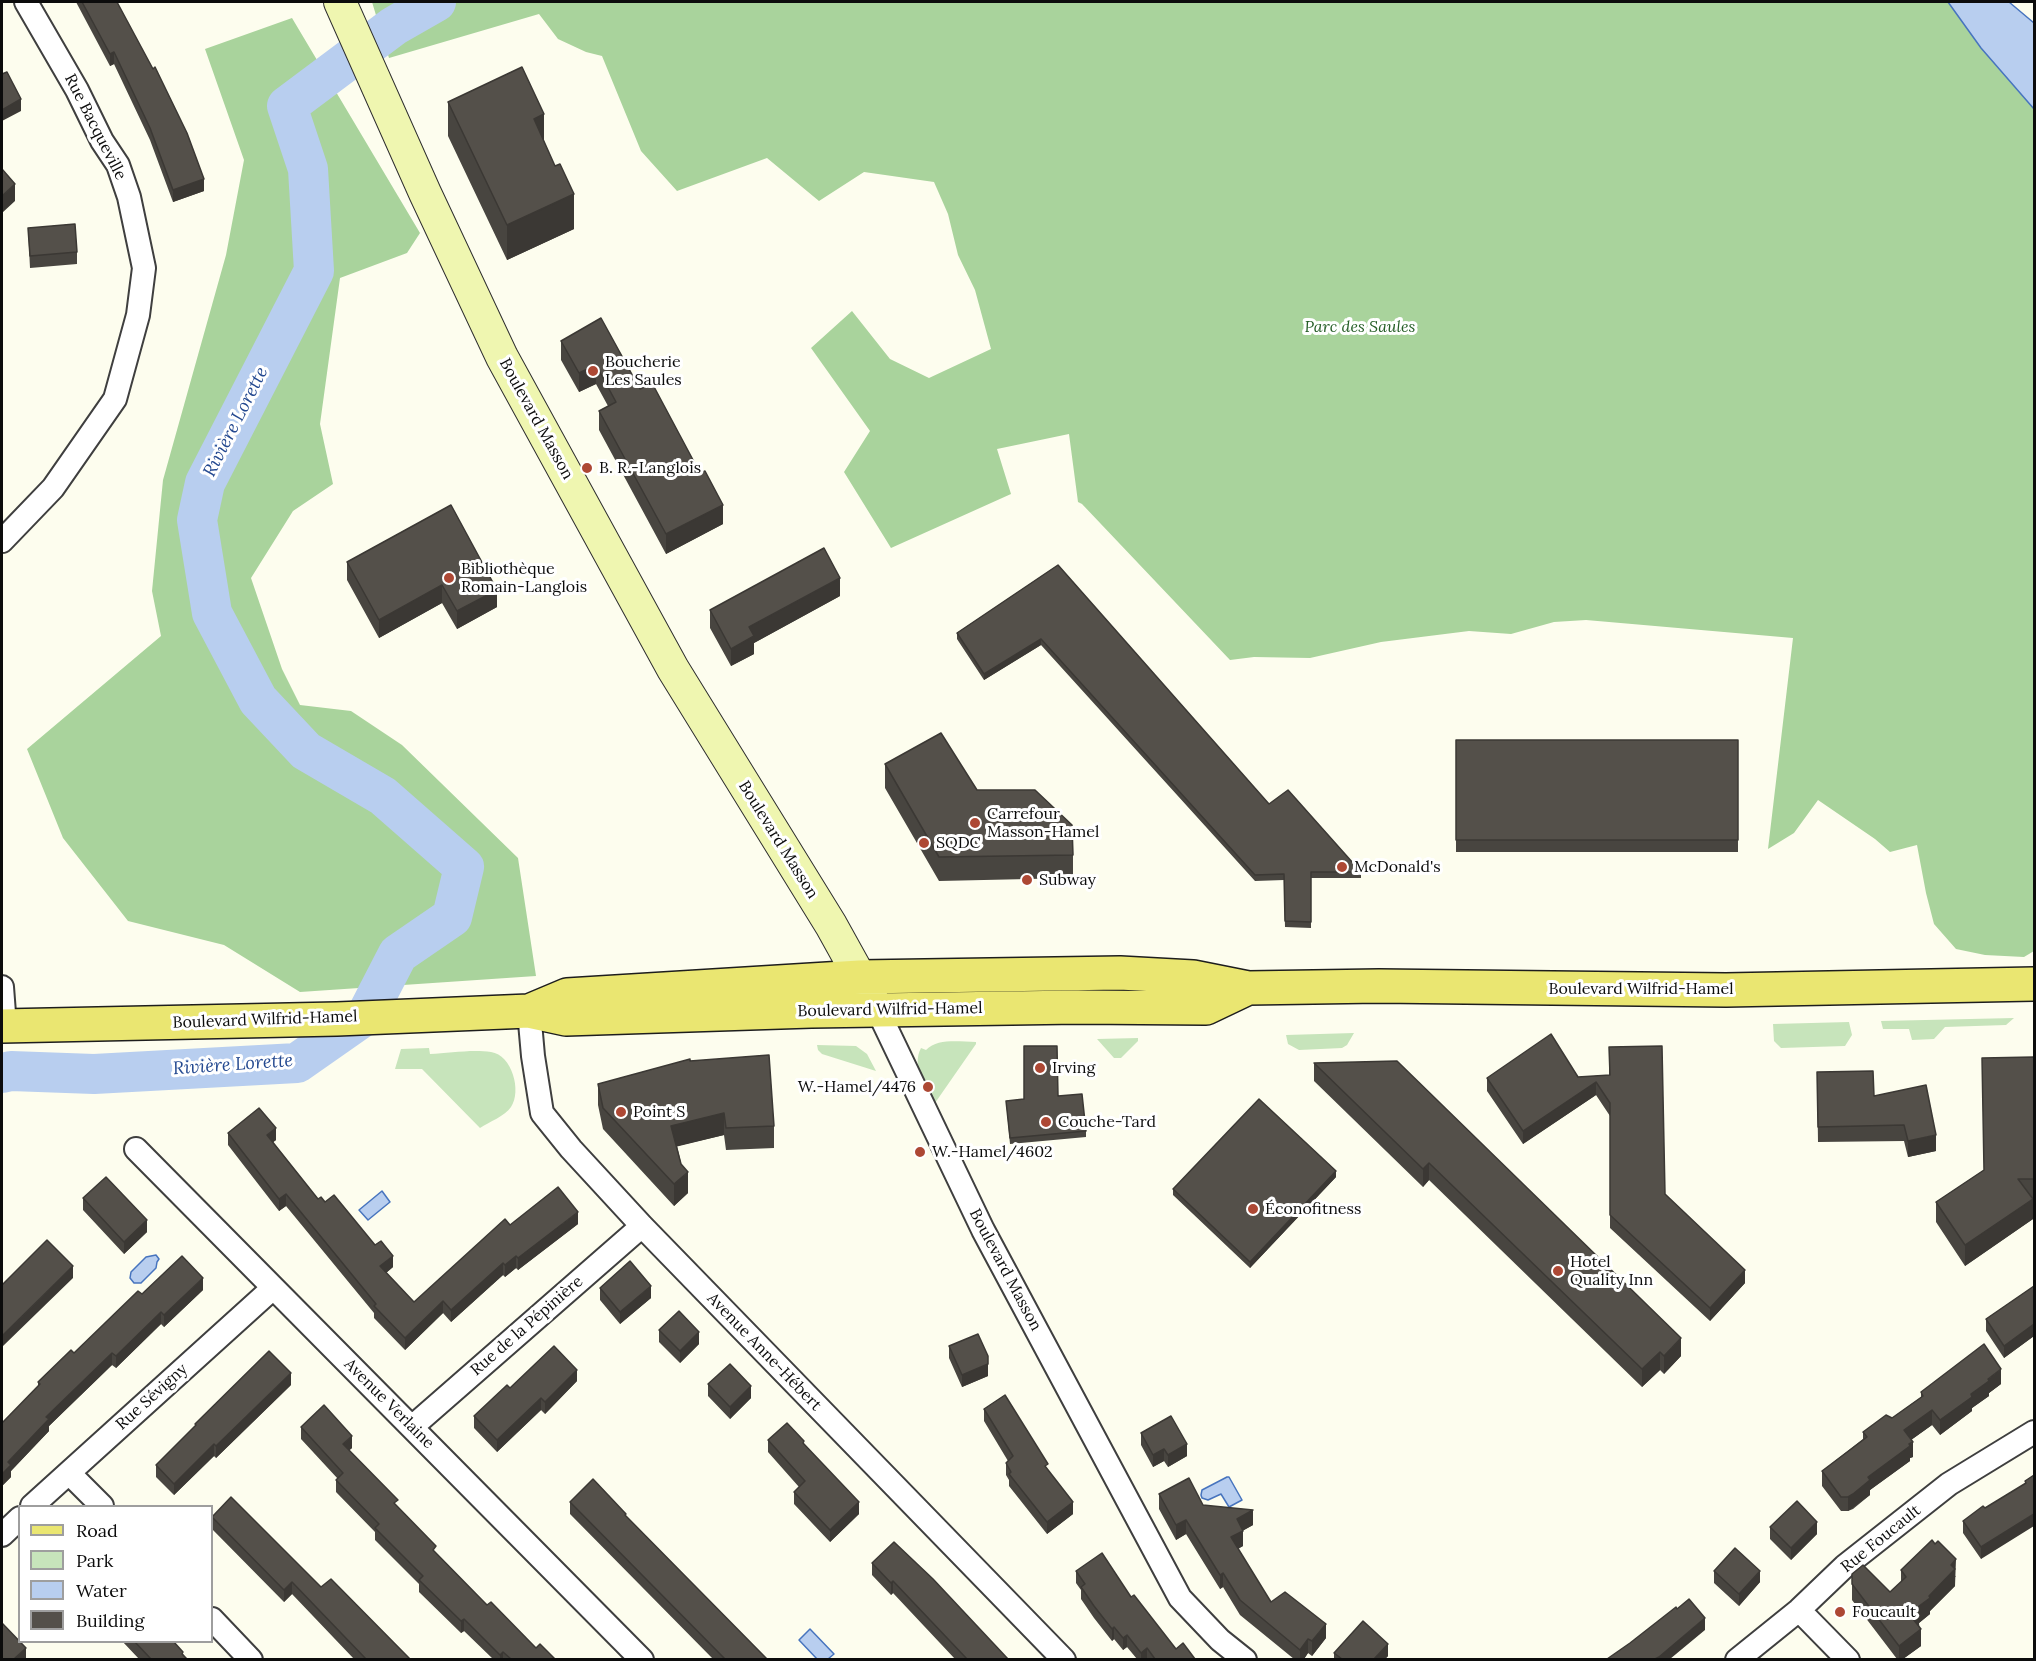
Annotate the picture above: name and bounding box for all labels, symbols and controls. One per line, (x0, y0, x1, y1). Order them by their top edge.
street label: Rue Bacqueville (60, 71, 130, 183)
park label: Parc des Saules (1305, 317, 1415, 337)
place label: Boucherie Les Saules (605, 352, 682, 390)
street label: Boulevard Masson (495, 355, 577, 483)
water label: Rivière Lorette (199, 363, 273, 481)
marker: Boucherie Les Saules (586, 364, 600, 378)
place label: B. R.-Langlois (599, 458, 701, 478)
marker: B. R.-Langlois (580, 461, 594, 475)
place label: Bibliothèque Romain-Langlois (461, 559, 587, 597)
marker: Bibliothèque Romain-Langlois (442, 571, 456, 585)
street label: Boulevard Masson (734, 777, 822, 903)
place label: Carrefour Masson-Hamel (987, 804, 1099, 842)
marker: Carrefour Masson-Hamel (968, 816, 982, 830)
place label: SQDC (936, 833, 981, 853)
marker: SQDC (917, 836, 931, 850)
place label: McDonald's (1354, 857, 1441, 877)
marker: McDonald's (1335, 860, 1349, 874)
place label: Subway (1039, 870, 1096, 890)
marker: Subway (1020, 873, 1034, 887)
street label: Boulevard Wilfrid-Hamel (1549, 979, 1733, 999)
street label: Boulevard Wilfrid-Hamel (797, 999, 983, 1021)
street label: Boulevard Wilfrid-Hamel (172, 1007, 358, 1033)
water label: Rivière Lorette (172, 1050, 294, 1080)
place label: Irving (1052, 1058, 1095, 1078)
marker: Irving (1033, 1061, 1047, 1075)
place label: W.-Hamel/4476 (798, 1077, 916, 1097)
marker: W.-Hamel/4476 (921, 1080, 935, 1094)
place label: Point S (633, 1102, 685, 1122)
marker: Point S (614, 1105, 628, 1119)
place label: Couche-Tard (1058, 1112, 1156, 1132)
marker: Couche-Tard (1039, 1115, 1053, 1129)
place label: W.-Hamel/4602 (932, 1142, 1053, 1162)
marker: W.-Hamel/4602 (913, 1145, 927, 1159)
place label: Éconofitness (1265, 1199, 1361, 1219)
marker: Éconofitness (1246, 1202, 1260, 1216)
street label: Boulevard Masson (965, 1206, 1045, 1334)
place label: Hotel Quality Inn (1570, 1252, 1653, 1290)
marker: Hotel Quality Inn (1551, 1264, 1565, 1278)
street label: Rue de la Pépinière (467, 1272, 587, 1380)
street label: Avenue Anne-Hébert (703, 1289, 825, 1415)
street label: Avenue Verlaine (340, 1355, 438, 1453)
street label: Rue Sévigny (112, 1360, 192, 1434)
street label: Rue Foucault (1837, 1501, 1925, 1577)
legend (18, 1505, 213, 1643)
text: Road (76, 1519, 118, 1542)
text: Park (76, 1549, 113, 1572)
text: Water (76, 1579, 127, 1602)
place label: Foucault (1852, 1602, 1916, 1622)
marker: Foucault (1833, 1605, 1847, 1619)
text: Building (76, 1609, 144, 1632)

